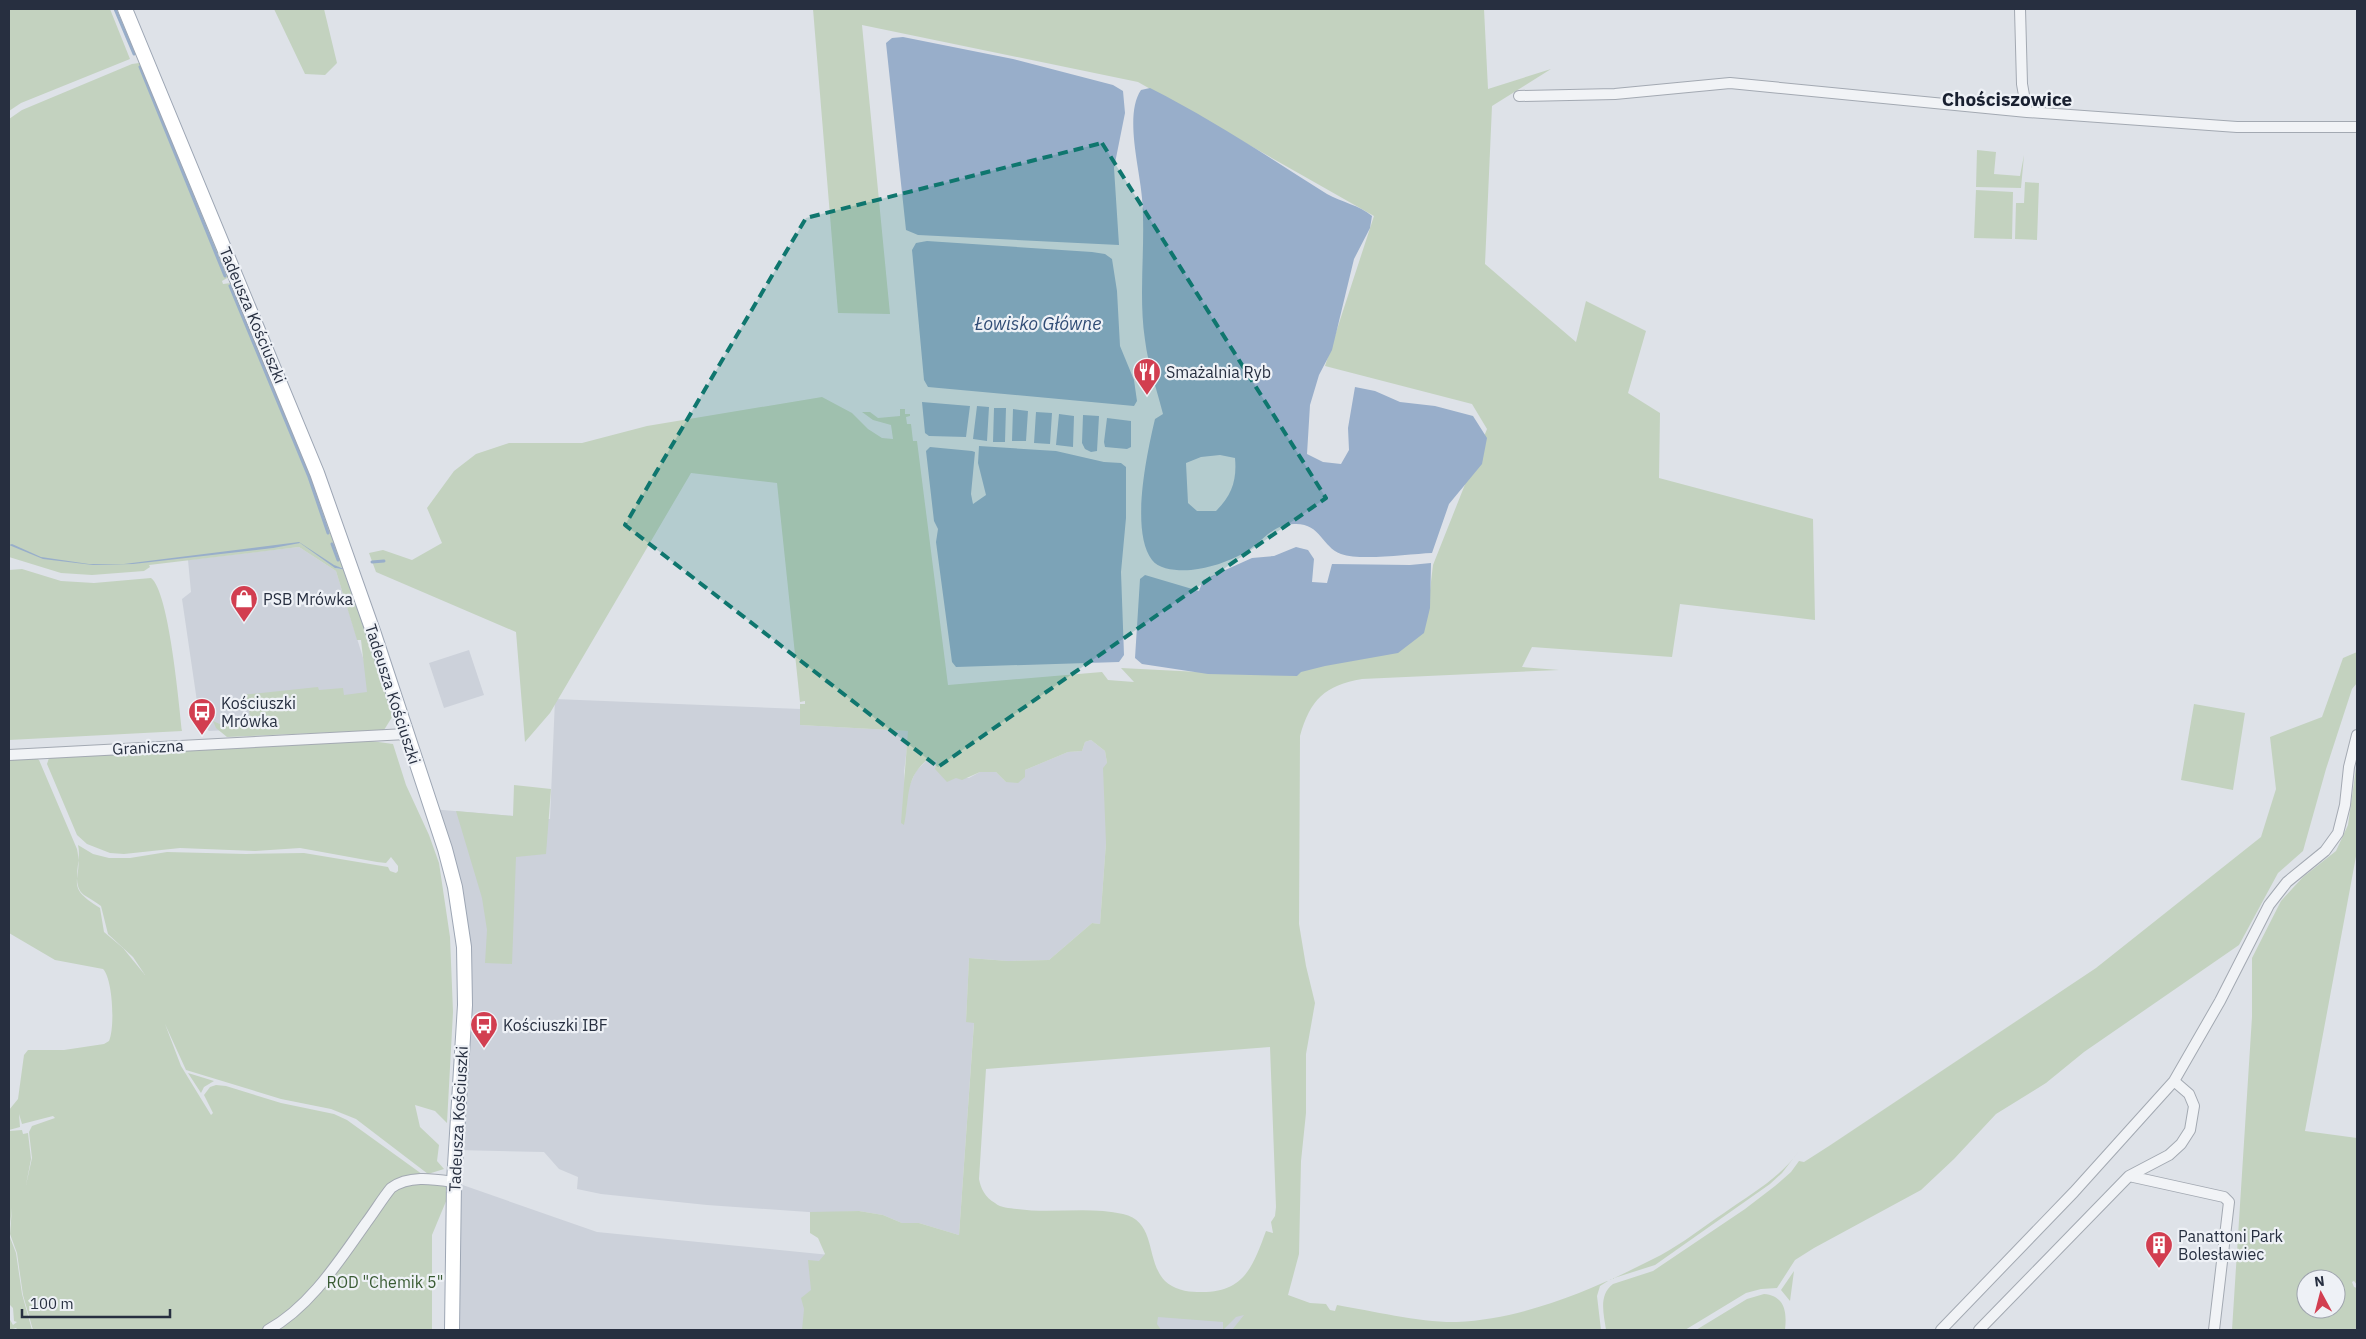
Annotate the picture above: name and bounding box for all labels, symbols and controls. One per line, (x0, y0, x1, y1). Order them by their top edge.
district label: Chościszowice (1942, 87, 2072, 111)
street label: Tadeusza Kościuszki (215, 244, 291, 386)
water label: Łowisko Główne (974, 312, 1101, 335)
restaurant icon: Smażalnia Ryb (1132, 357, 1162, 396)
place label: Smażalnia Ryb (1166, 362, 1271, 382)
shop icon: PSB Mrówka (229, 584, 259, 623)
place label: PSB Mrówka (263, 589, 354, 609)
street label: Tadeusza Kościuszki (361, 621, 425, 767)
place label: Kościuszki Mrówka (221, 693, 296, 731)
bus stop icon: Kościuszki Mrówka (187, 697, 217, 736)
street label: Graniczna (112, 735, 185, 759)
bus stop icon: Kościuszki IBF (469, 1010, 499, 1049)
place label: Kościuszki IBF (503, 1015, 608, 1035)
street label: Tadeusza Kościuszki (444, 1045, 472, 1193)
place label: Panattoni Park Bolesławiec (2178, 1226, 2284, 1264)
building icon: Panattoni Park Bolesławiec (2144, 1230, 2174, 1269)
north arrow (2296, 1269, 2346, 1319)
park label: ROD "Chemik 5" (327, 1272, 443, 1292)
text: N (2313, 1272, 2326, 1291)
scale bar (22, 1286, 170, 1318)
text: 100 m (30, 1294, 74, 1313)

